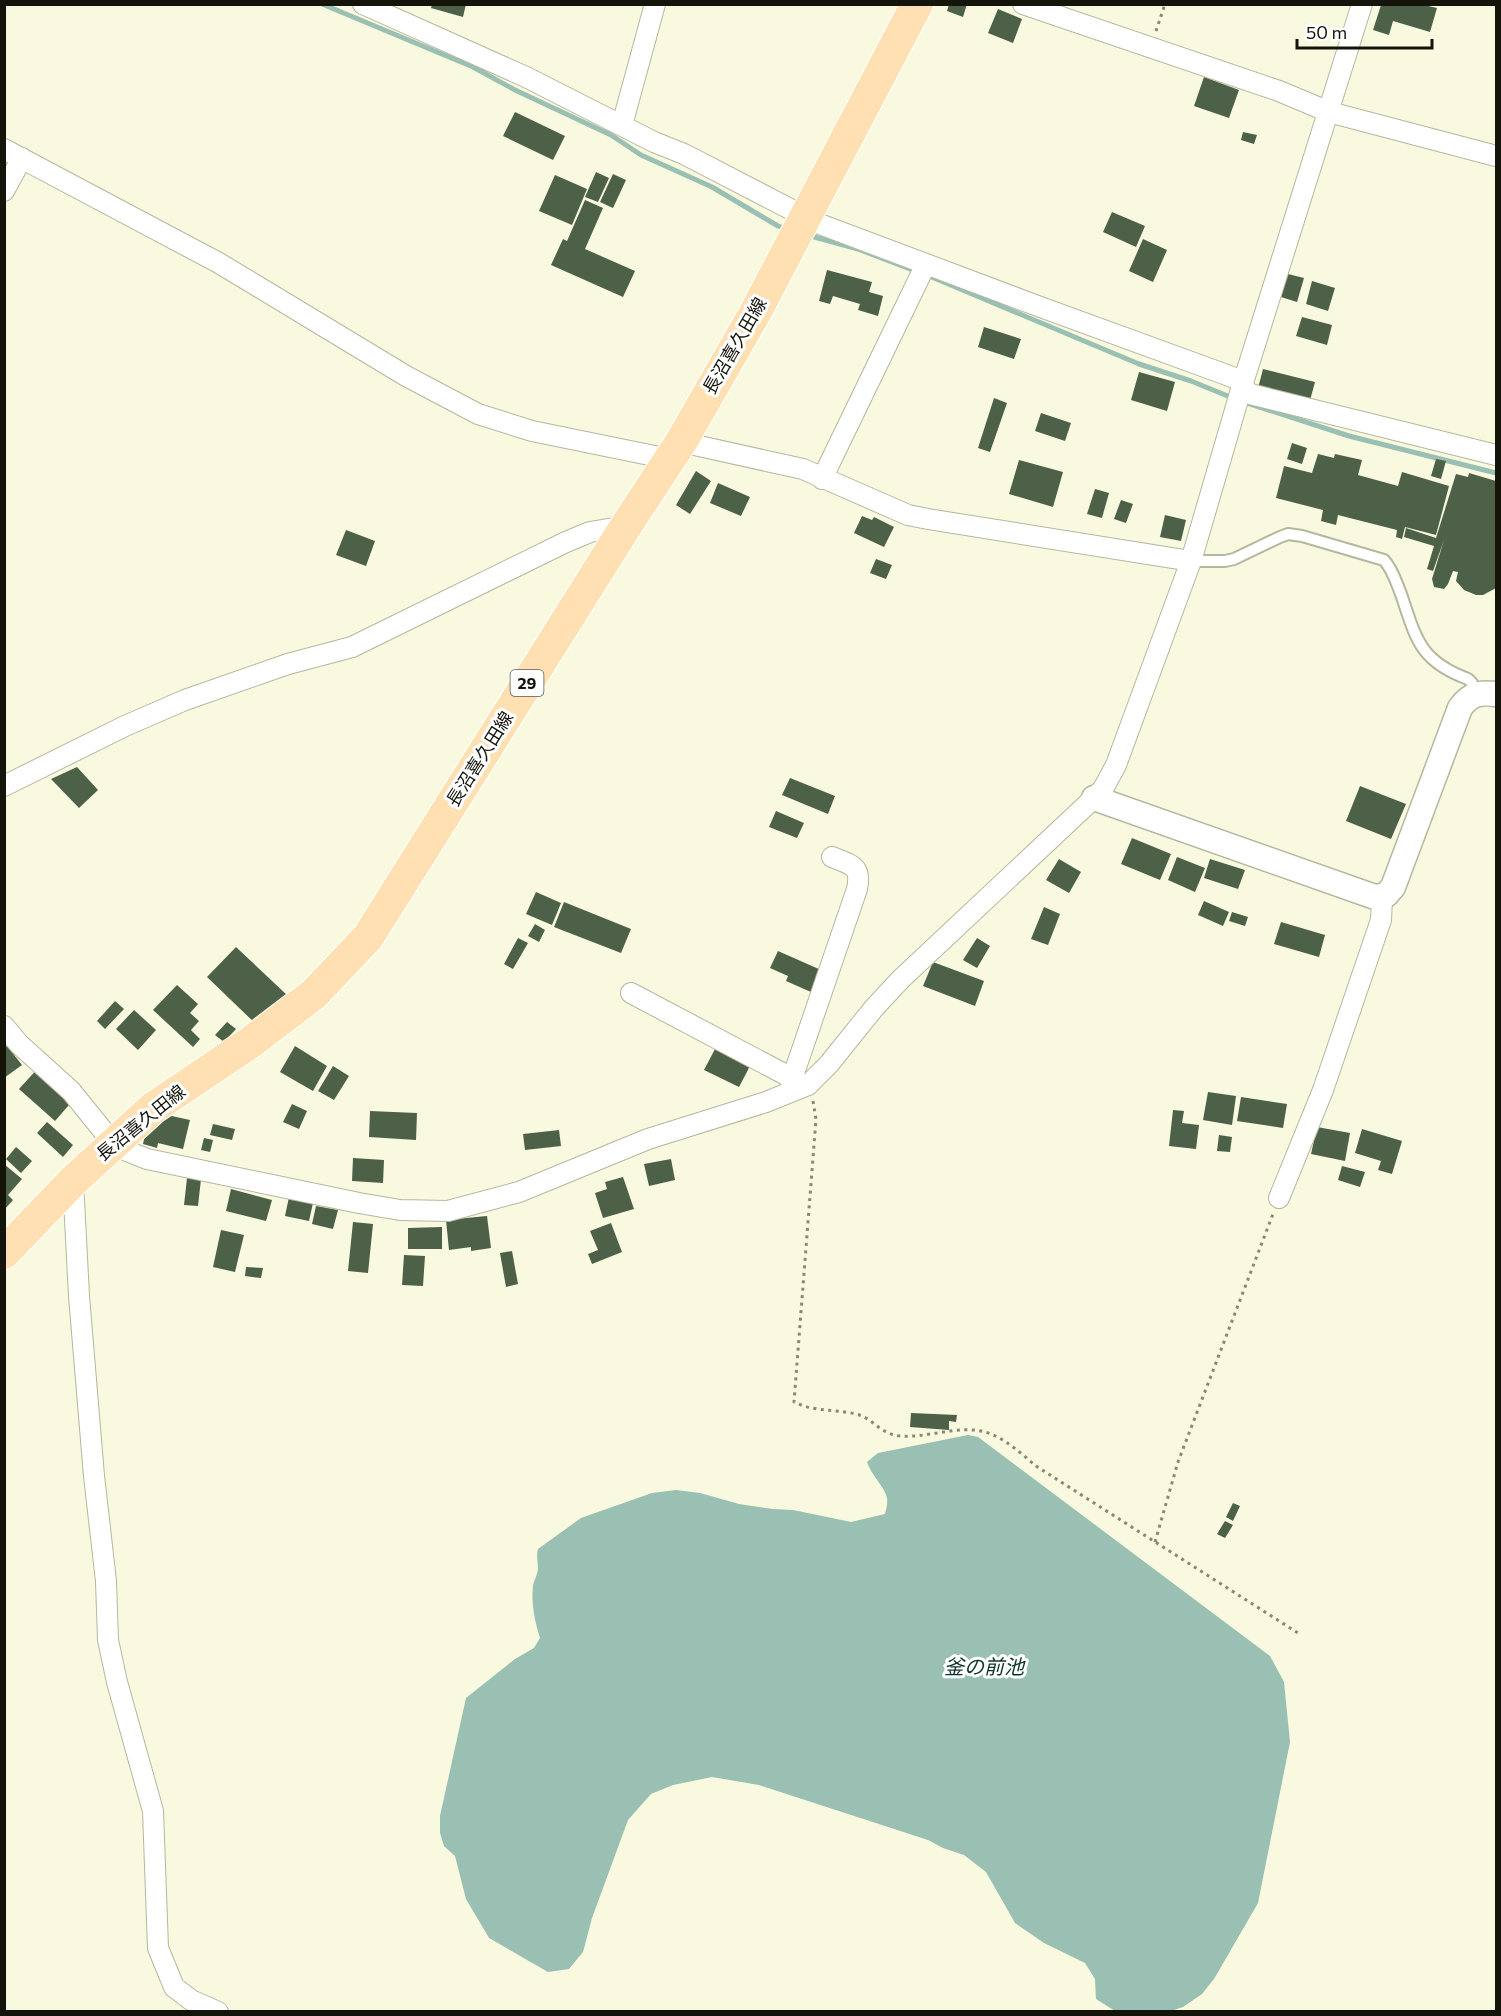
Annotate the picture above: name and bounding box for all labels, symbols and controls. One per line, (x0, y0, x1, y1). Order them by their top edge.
scale bar (1297, 12, 1432, 50)
text: 50 m (1306, 21, 1347, 43)
street label: 長沼喜久田線 (698, 293, 771, 398)
road number: 29 (510, 670, 544, 696)
street label: 長沼喜久田線 (441, 707, 517, 810)
street label: 長沼喜久田線 (91, 1080, 189, 1165)
water label: 釜の前池 (944, 1654, 1026, 1678)

